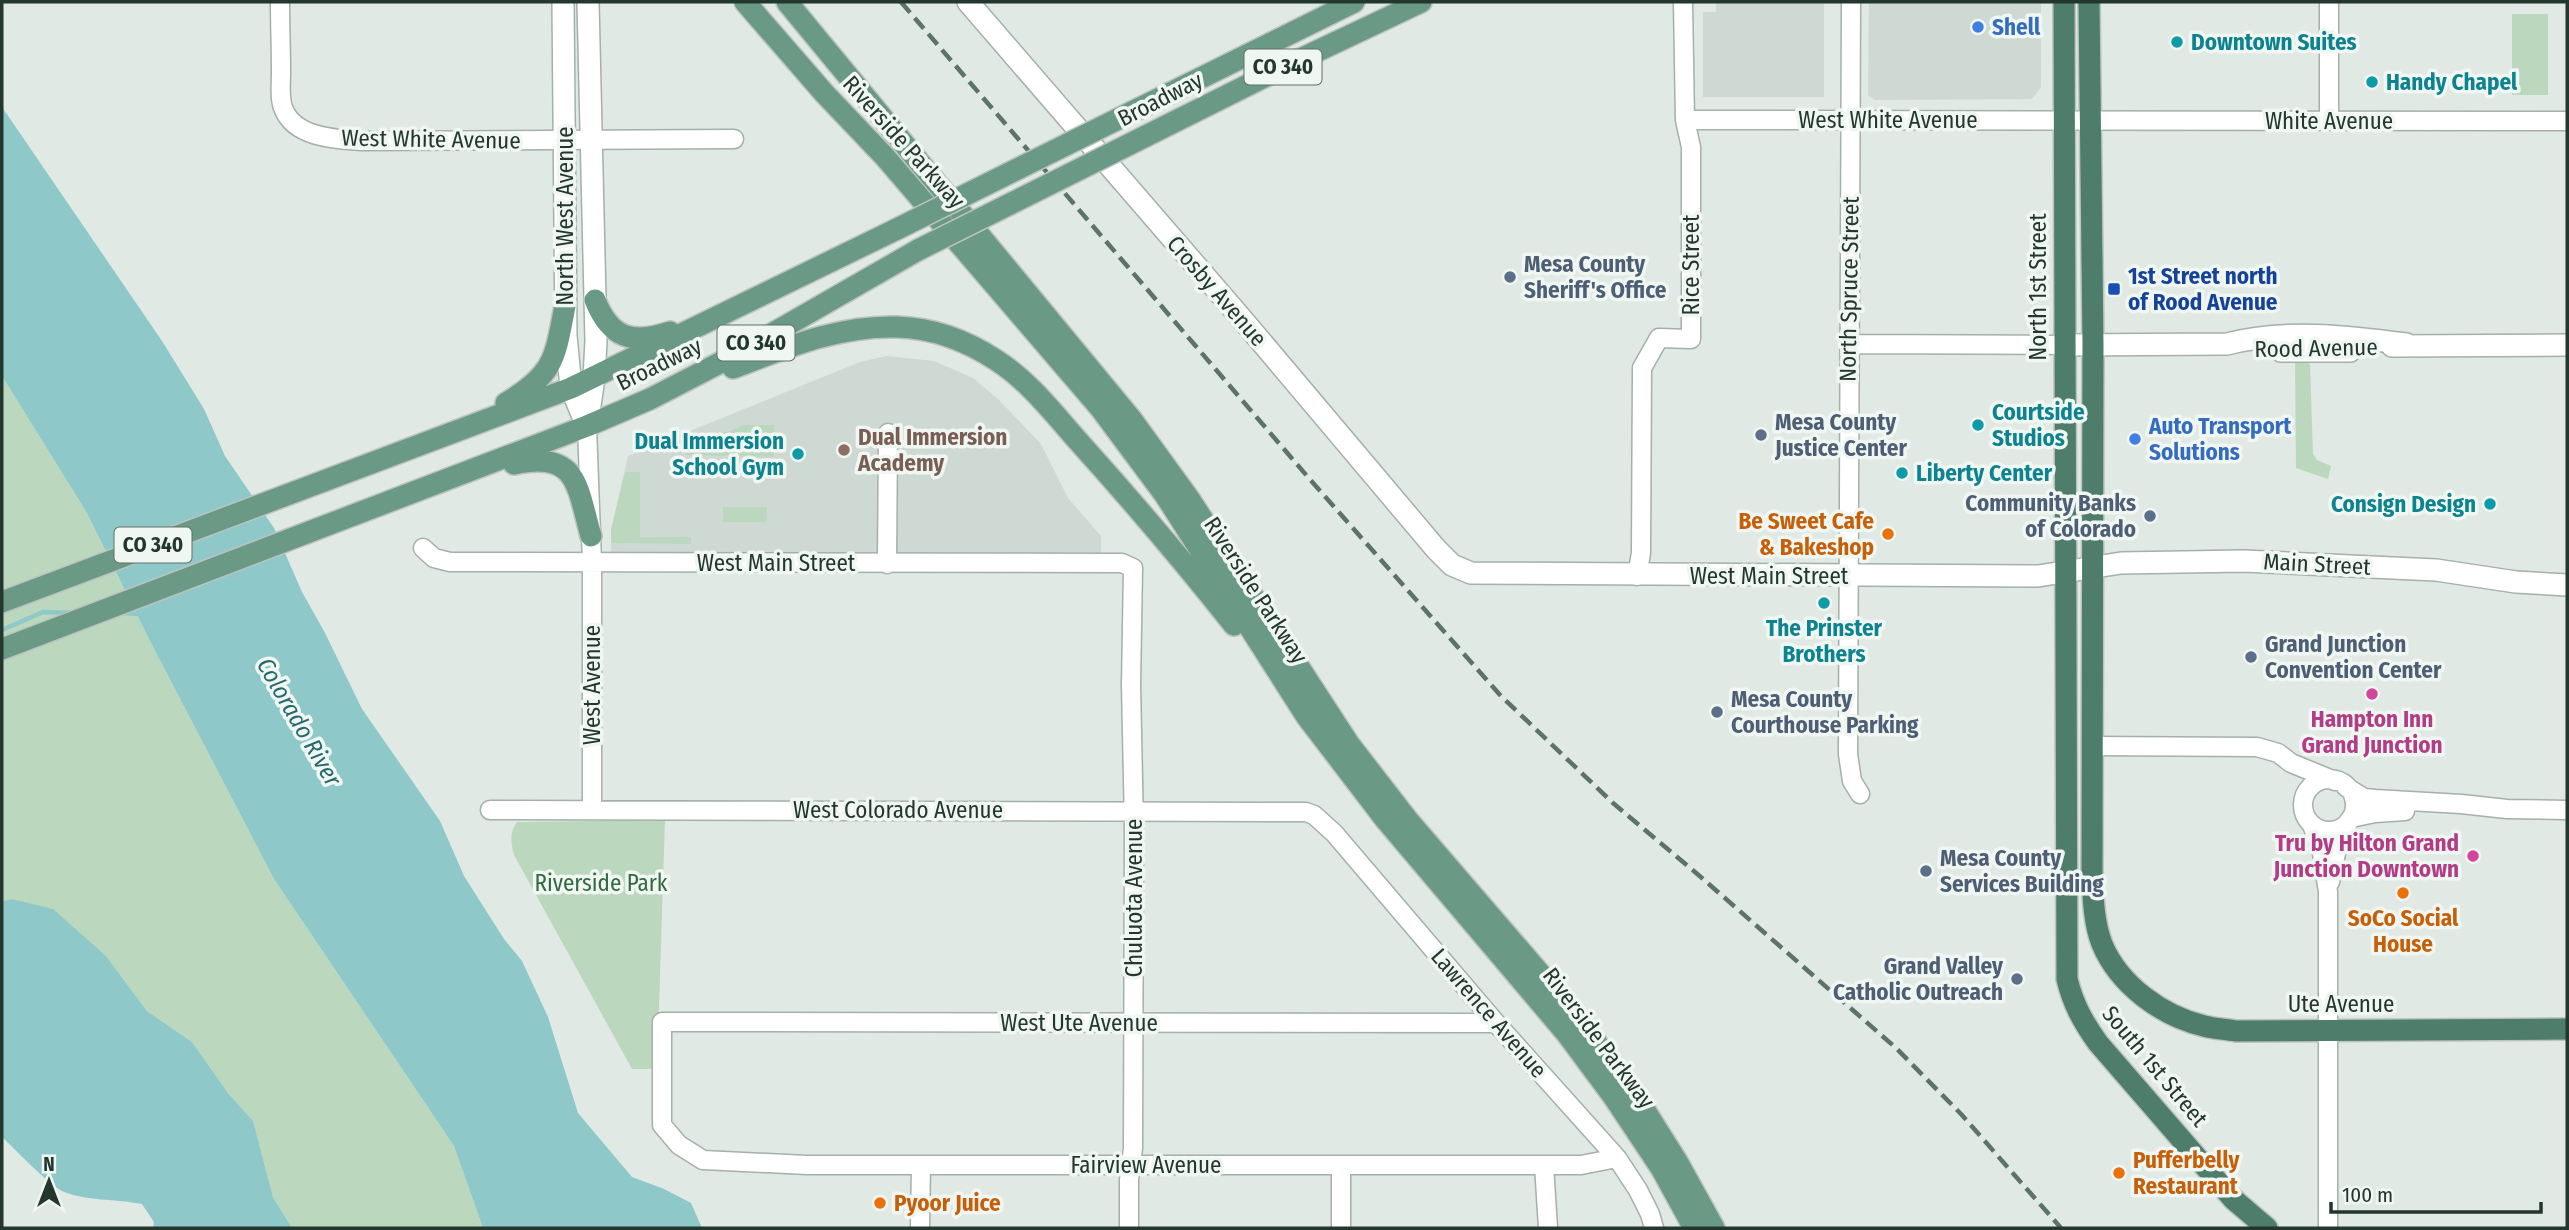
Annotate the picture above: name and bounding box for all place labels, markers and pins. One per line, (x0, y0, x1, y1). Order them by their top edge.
place label: Shell (1992, 13, 2041, 41)
marker: Shell (1970, 19, 1986, 35)
place label: Downtown Suites (2191, 28, 2357, 56)
marker: Downtown Suites (2169, 34, 2185, 50)
place label: Handy Chapel (2386, 68, 2518, 96)
marker: Handy Chapel (2364, 74, 2380, 90)
place label: Mesa County Sheriff's Office (1524, 250, 1667, 304)
place label: 1st Street north of Rood Avenue (2128, 262, 2278, 316)
marker: Mesa County Sheriff's Office (1502, 269, 1518, 285)
marker: 1st Street north of Rood Avenue (2106, 281, 2122, 297)
place label: Courtside Studios (1992, 398, 2085, 452)
place label: Mesa County Justice Center (1774, 408, 1907, 462)
place label: Auto Transport Solutions (2148, 412, 2292, 466)
marker: Courtside Studios (1970, 417, 1986, 433)
place label: Dual Immersion Academy (857, 423, 1007, 477)
place label: Dual Immersion School Gym (635, 427, 784, 481)
marker: Mesa County Justice Center (1753, 427, 1769, 443)
marker: Auto Transport Solutions (2127, 431, 2143, 447)
marker: Dual Immersion Academy (836, 442, 852, 458)
marker: Dual Immersion School Gym (790, 446, 806, 462)
place label: Liberty Center (1916, 459, 2053, 487)
marker: Liberty Center (1894, 465, 1910, 481)
place label: Community Banks of Colorado (1965, 489, 2136, 543)
place label: Consign Design (2331, 490, 2476, 518)
marker: Consign Design (2482, 496, 2498, 512)
place label: Be Sweet Cafe & Bakeshop (1739, 507, 1874, 561)
marker: Community Banks of Colorado (2142, 508, 2158, 524)
marker: Be Sweet Cafe & Bakeshop (1880, 526, 1896, 542)
marker: The Prinster Brothers (1816, 595, 1832, 611)
place label: The Prinster Brothers (1766, 614, 1883, 668)
place label: Grand Junction Convention Center (2265, 630, 2442, 684)
marker: Grand Junction Convention Center (2243, 649, 2259, 665)
place label: Mesa County Courthouse Parking (1731, 685, 1919, 739)
marker: Hampton Inn Grand Junction (2364, 686, 2380, 702)
marker: Mesa County Courthouse Parking (1709, 704, 1725, 720)
place label: Hampton Inn Grand Junction (2301, 705, 2443, 759)
place label: Tru by Hilton Grand Junction Downtown (2273, 829, 2459, 883)
place label: Mesa County Services Building (1940, 844, 2104, 898)
marker: Tru by Hilton Grand Junction Downtown (2465, 848, 2481, 864)
marker: Mesa County Services Building (1918, 863, 1934, 879)
marker: SoCo Social House (2395, 885, 2411, 901)
place label: SoCo Social House (2348, 904, 2459, 958)
place label: Grand Valley Catholic Outreach (1833, 952, 2004, 1006)
marker: Grand Valley Catholic Outreach (2009, 971, 2025, 987)
place label: Pufferbelly Restaurant (2133, 1146, 2240, 1200)
marker: Pufferbelly Restaurant (2111, 1165, 2127, 1181)
place label: Pyoor Juice (894, 1189, 1001, 1217)
marker: Pyoor Juice (872, 1195, 888, 1211)

